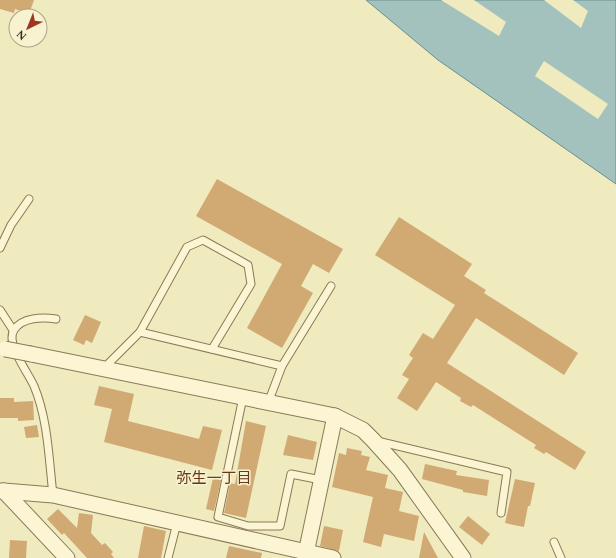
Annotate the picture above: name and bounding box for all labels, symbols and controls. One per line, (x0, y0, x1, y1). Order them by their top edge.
north arrow (8, 8, 48, 48)
text: N (12, 26, 31, 44)
district label: 弥生一丁目 (176, 467, 252, 490)

